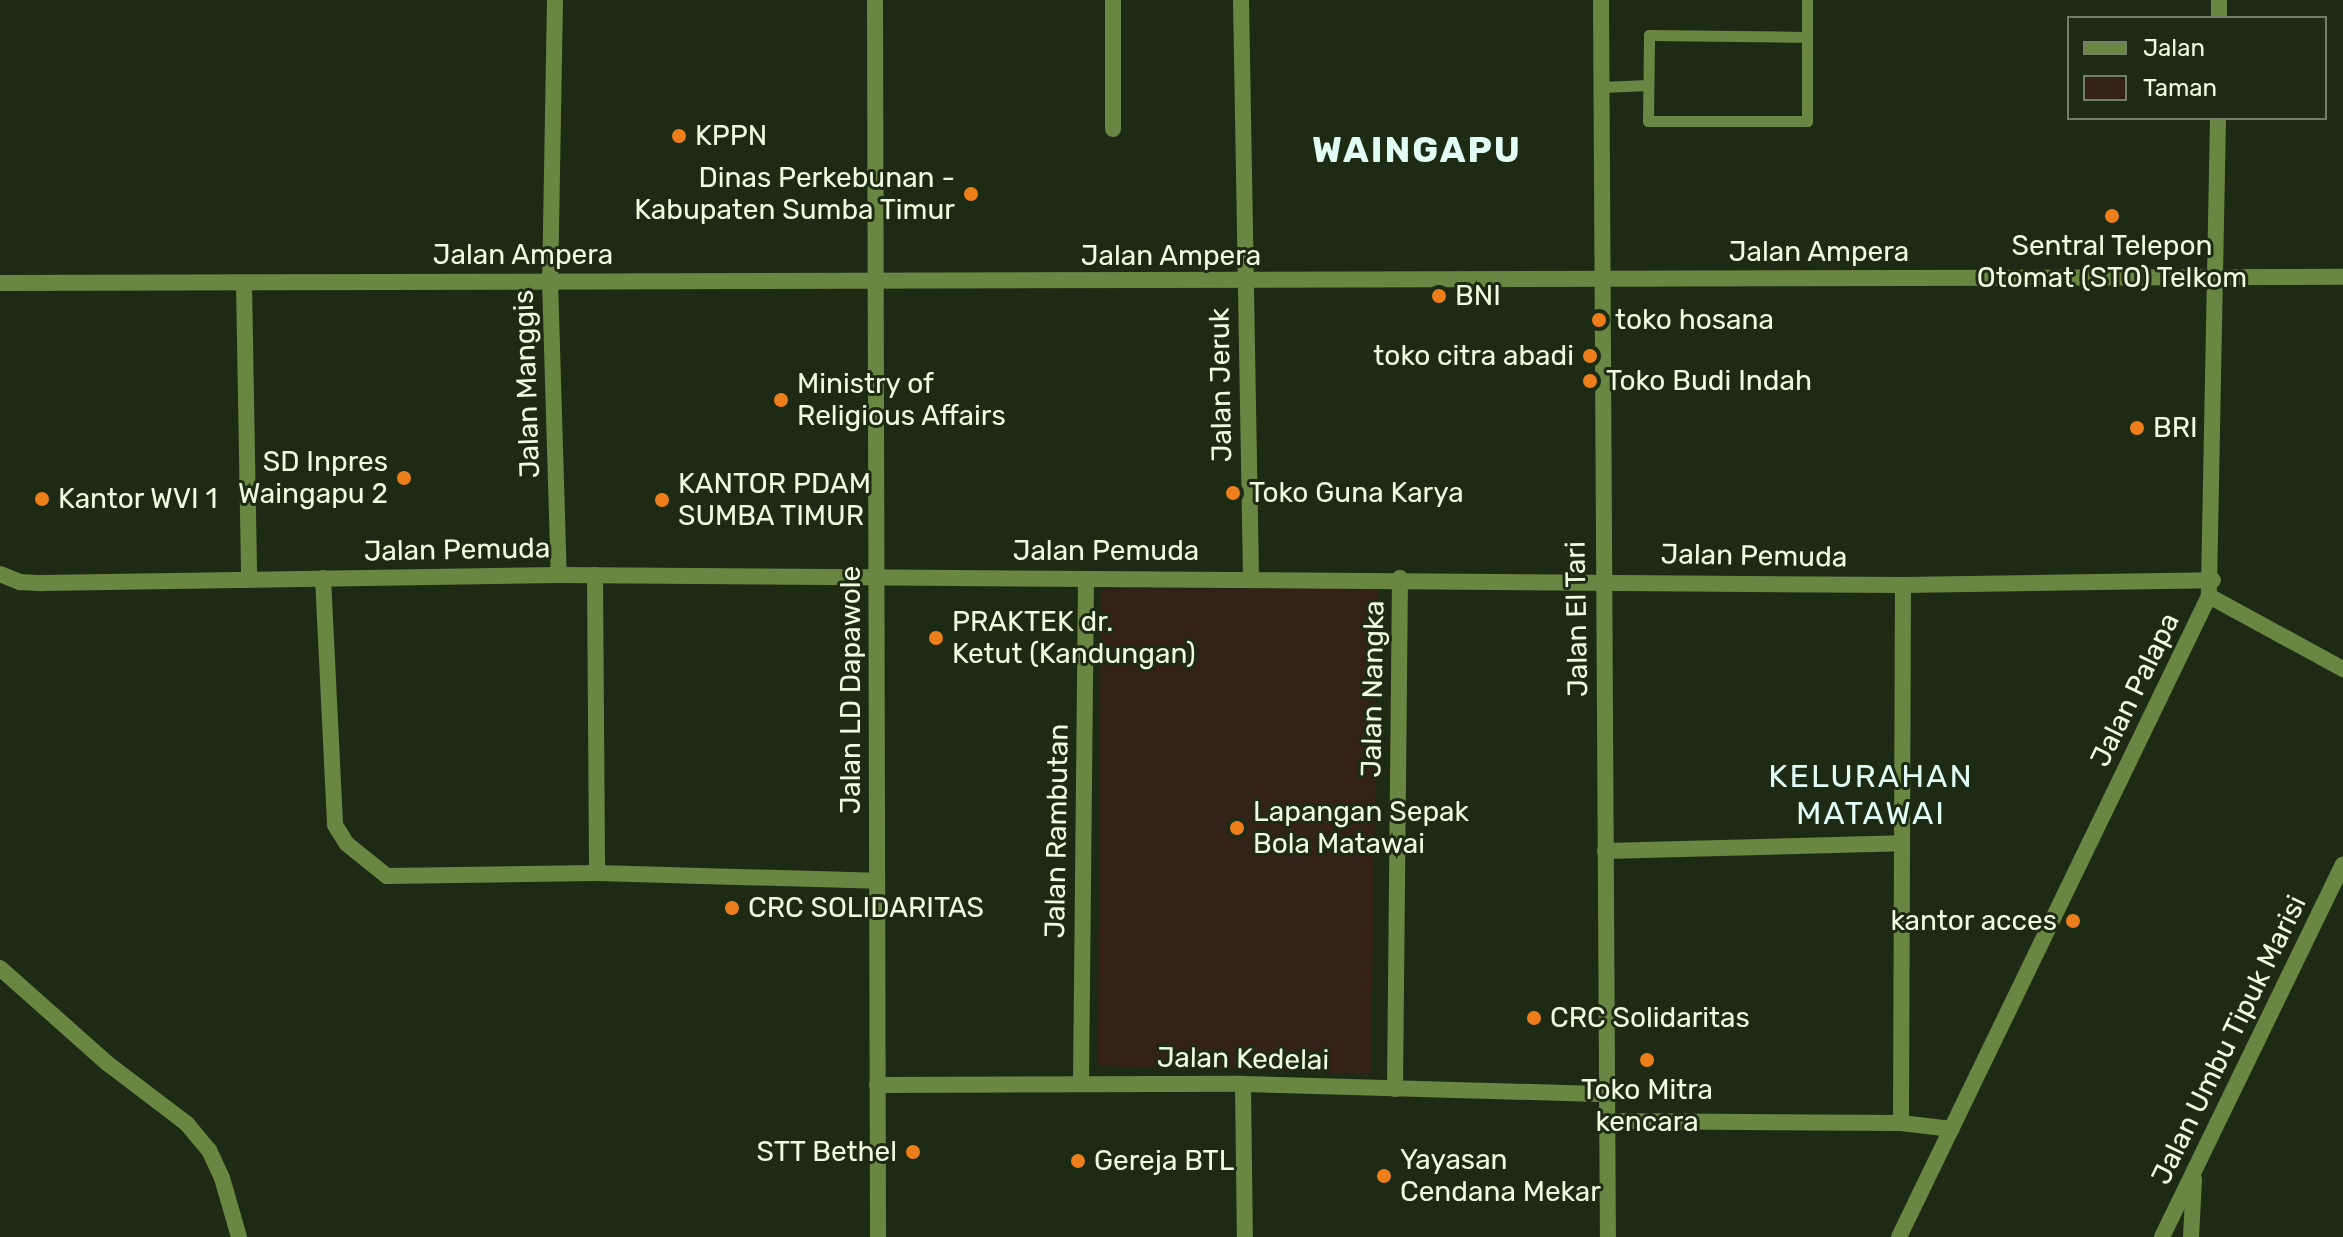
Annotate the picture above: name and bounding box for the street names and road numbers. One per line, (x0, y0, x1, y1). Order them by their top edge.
street label: Jalan Ampera (1728, 235, 1910, 269)
street label: Jalan Ampera (432, 238, 614, 272)
street label: Jalan Ampera (1080, 239, 1262, 273)
street label: Jalan Manggis (507, 289, 547, 479)
street label: Jalan Jeruk (1203, 307, 1239, 463)
street label: Jalan Pemuda (363, 532, 551, 568)
street label: Jalan Pemuda (1013, 534, 1199, 568)
street label: Jalan Pemuda (1660, 538, 1848, 574)
street label: Jalan El Tari (1559, 541, 1595, 697)
street label: Jalan LD Dapawole (834, 566, 868, 814)
street label: Jalan Nangka (1355, 600, 1391, 778)
street label: Jalan Palapa (2083, 608, 2187, 772)
street label: Jalan Rambutan (1038, 723, 1076, 939)
street label: Jalan Umbu Tipuk Marisi (2144, 890, 2314, 1190)
street label: Jalan Kedelai (1157, 1041, 1329, 1077)

